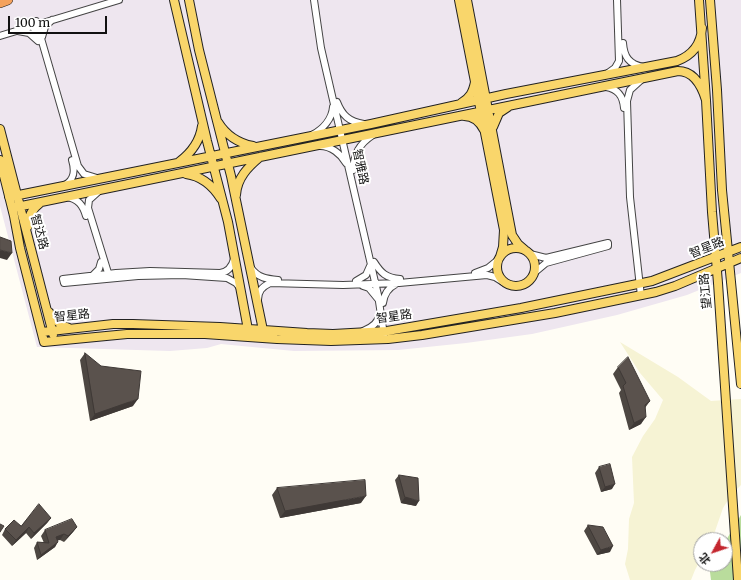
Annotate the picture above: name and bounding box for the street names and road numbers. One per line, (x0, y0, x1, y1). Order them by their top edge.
street label: 智雅路 (349, 148, 371, 186)
street label: 智达路 (27, 213, 51, 251)
street label: 智星路 (688, 235, 726, 261)
street label: 望江路 (697, 272, 715, 310)
street label: 智星路 (53, 307, 91, 325)
street label: 智星路 (375, 307, 413, 327)

